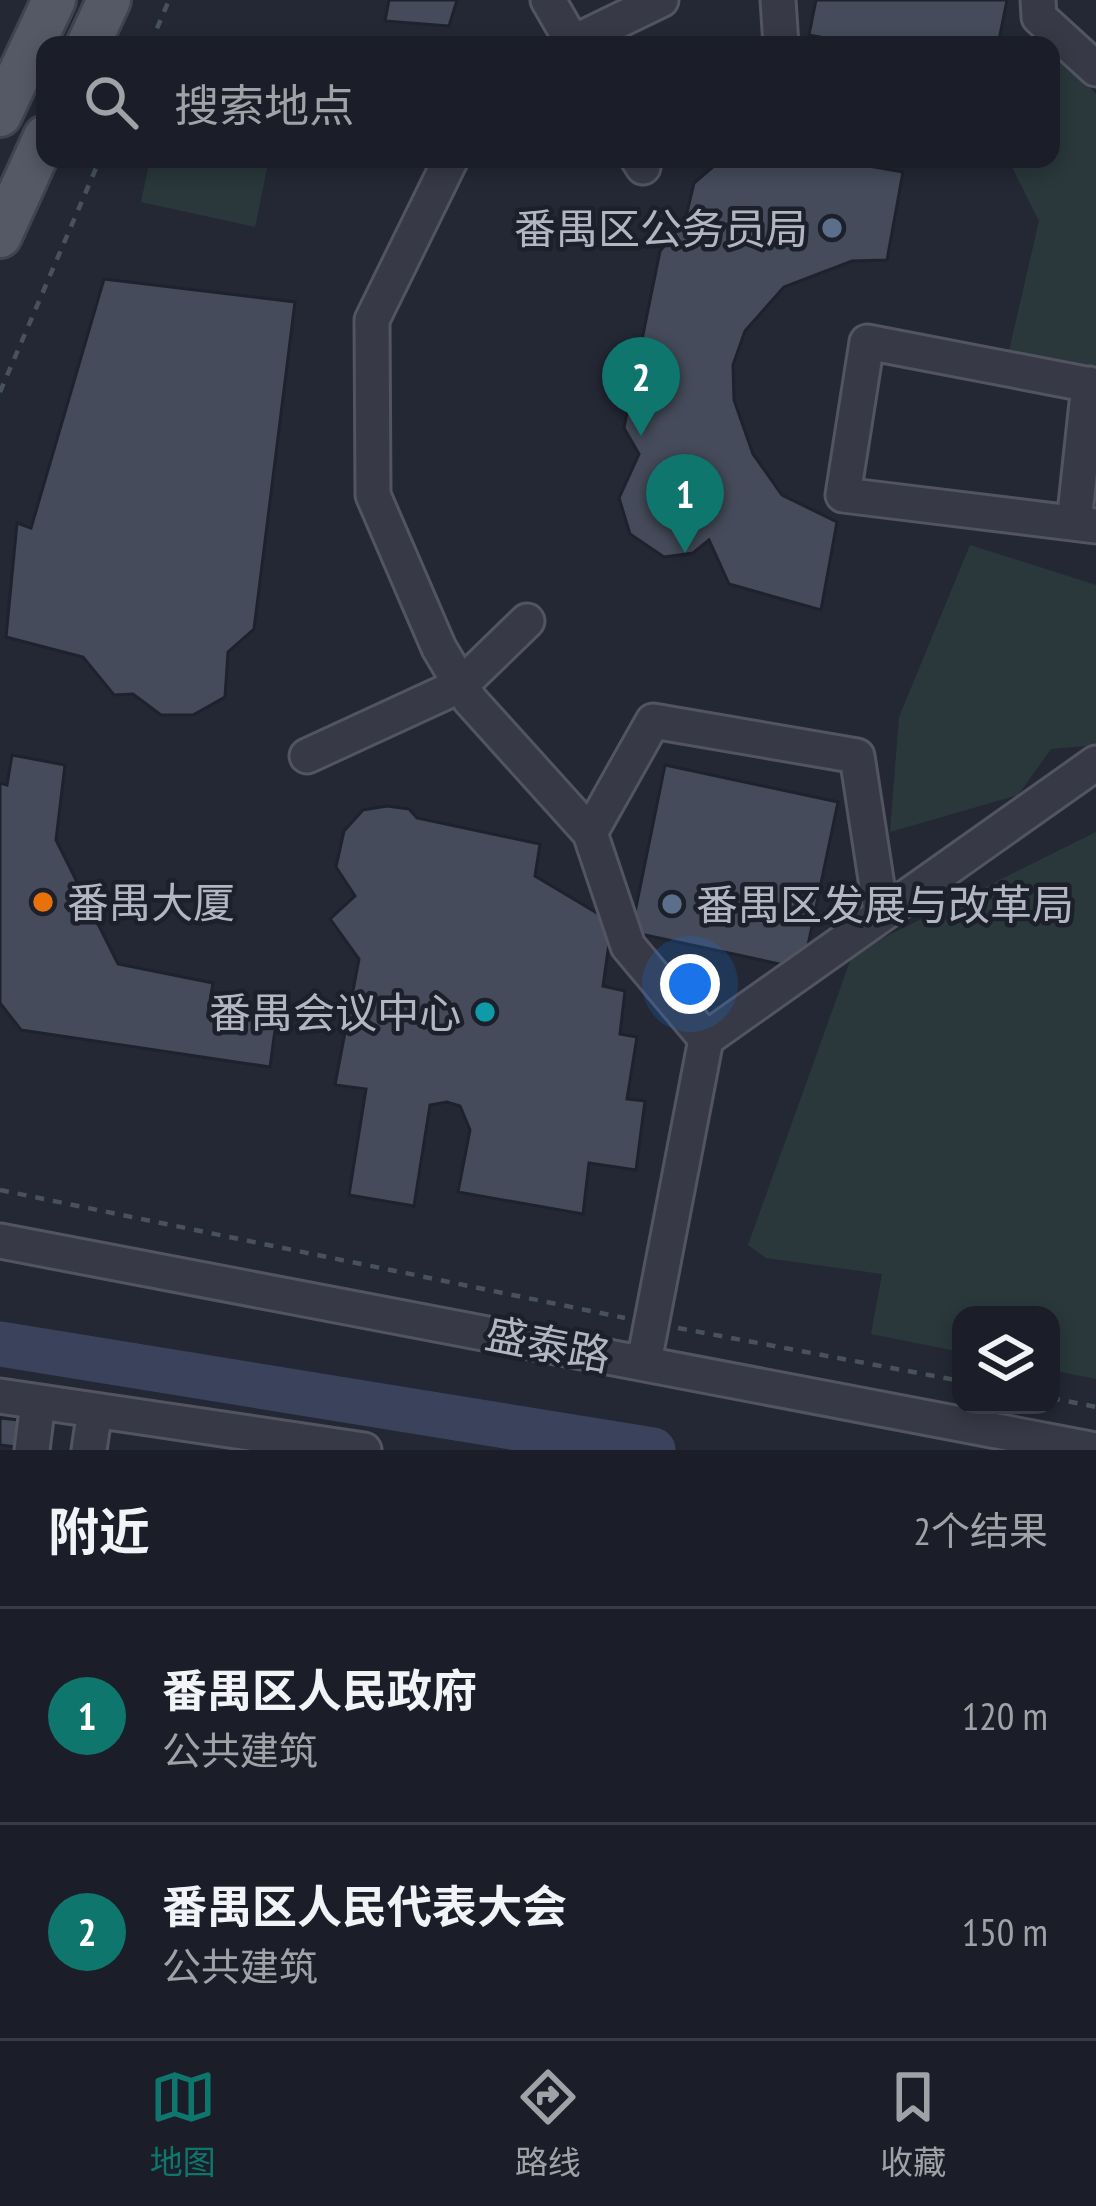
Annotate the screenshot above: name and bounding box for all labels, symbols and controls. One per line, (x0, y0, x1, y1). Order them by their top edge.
search box (36, 36, 1060, 168)
icon: search (78, 69, 144, 135)
text: 搜索地点 (174, 76, 354, 134)
place label: 番禺区公务员局 (514, 201, 808, 256)
marker: 番禺区公务员局 (819, 215, 845, 241)
pin: 2 (602, 337, 680, 436)
pin: 1 (646, 454, 724, 553)
place label: 番禺大厦 (67, 875, 235, 930)
place label: 番禺区发展与改革局 (696, 877, 1074, 932)
marker: 番禺大厦 (30, 889, 56, 915)
marker: 番禺区发展与改革局 (659, 891, 685, 917)
your location (660, 954, 720, 1014)
place label: 番禺会议中心 (209, 985, 461, 1040)
marker: 番禺会议中心 (472, 999, 498, 1025)
street label: 盛泰路 (481, 1305, 615, 1383)
map controls (952, 1306, 1060, 1414)
button: layers (952, 1306, 1060, 1414)
text: 附近 (48, 1498, 150, 1564)
text: 2个结果 (913, 1505, 1048, 1556)
text: 番禺区人民政府 (162, 1661, 477, 1719)
text: 1 (78, 1690, 96, 1741)
text: 120 m (962, 1690, 1048, 1741)
text: 公共建筑 (162, 1725, 318, 1776)
text: 番禺区人民代表大会 (162, 1877, 567, 1935)
text: 2 (78, 1906, 96, 1957)
text: 150 m (962, 1906, 1048, 1957)
text: 公共建筑 (162, 1941, 318, 1992)
tab: 地图 (150, 2064, 216, 2184)
tab: 路线 (515, 2064, 581, 2184)
tab: 收藏 (880, 2064, 946, 2184)

